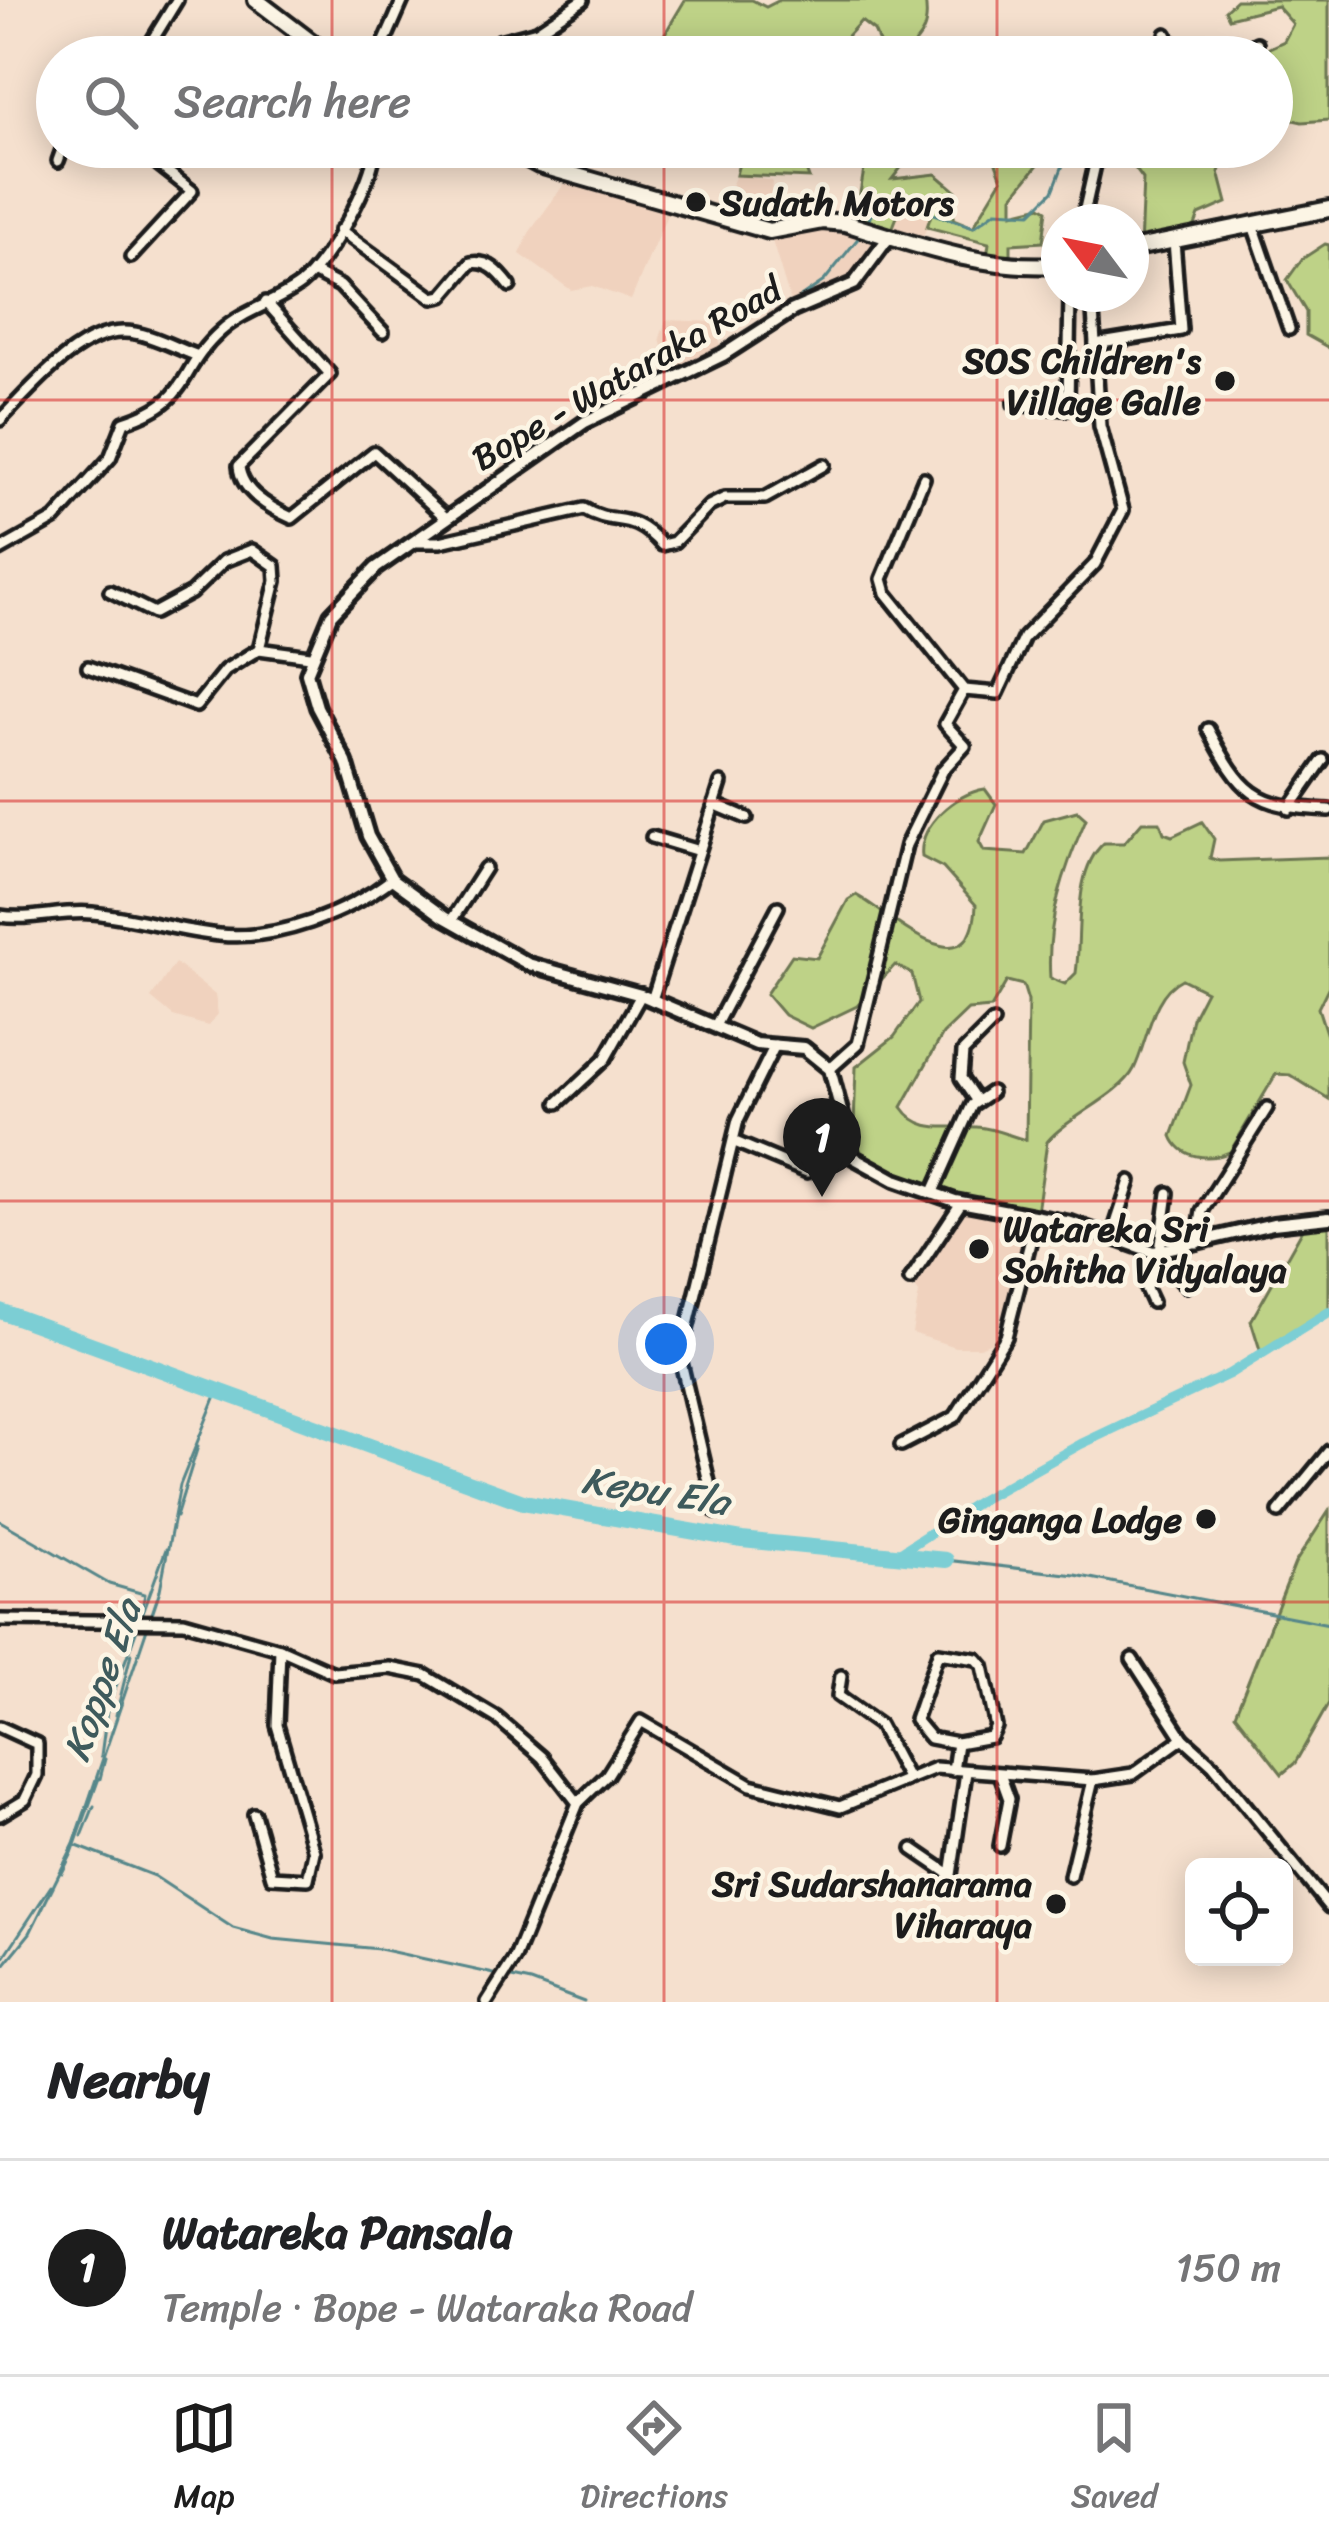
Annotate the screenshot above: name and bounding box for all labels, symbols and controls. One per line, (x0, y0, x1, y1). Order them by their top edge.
search box (36, 36, 1293, 168)
text: Search here (174, 62, 411, 142)
icon: search (78, 69, 144, 135)
place label: Sudath Motors (719, 171, 955, 235)
marker: Sudath Motors (683, 189, 709, 215)
north arrow (1041, 204, 1149, 312)
street label: Bope - Wataraka Road (459, 257, 797, 489)
place label: SOS Children's Village Galle (962, 329, 1202, 434)
marker: SOS Children's Village Galle (1212, 368, 1238, 394)
pin: 1 (783, 1098, 861, 1197)
place label: Watareka Sri Sohitha Vidyalaya (1002, 1197, 1287, 1302)
marker: Watareka Sri Sohitha Vidyalaya (966, 1236, 992, 1262)
your location (636, 1314, 696, 1374)
water label: Kepu Ela (578, 1445, 738, 1537)
place label: Ginganga Lodge (938, 1488, 1182, 1552)
marker: Ginganga Lodge (1193, 1506, 1219, 1532)
water label: Koppe Ela (42, 1587, 162, 1770)
place label: Sri Sudarshanarama Viharaya (711, 1852, 1032, 1957)
map controls (1185, 1858, 1293, 1966)
button: locate (1185, 1858, 1293, 1966)
marker: Sri Sudarshanarama Viharaya (1043, 1891, 1069, 1917)
text: Nearby (48, 2035, 209, 2125)
text: Watareka Pansala (162, 2193, 513, 2273)
text: 1 (79, 2233, 95, 2302)
text: 150 m (1176, 2233, 1281, 2302)
text: Temple · Bope - Wataraka Road (162, 2273, 692, 2342)
tab: Map (171, 2395, 237, 2525)
tab: Directions (580, 2395, 728, 2525)
tab: Saved (1071, 2395, 1158, 2525)

